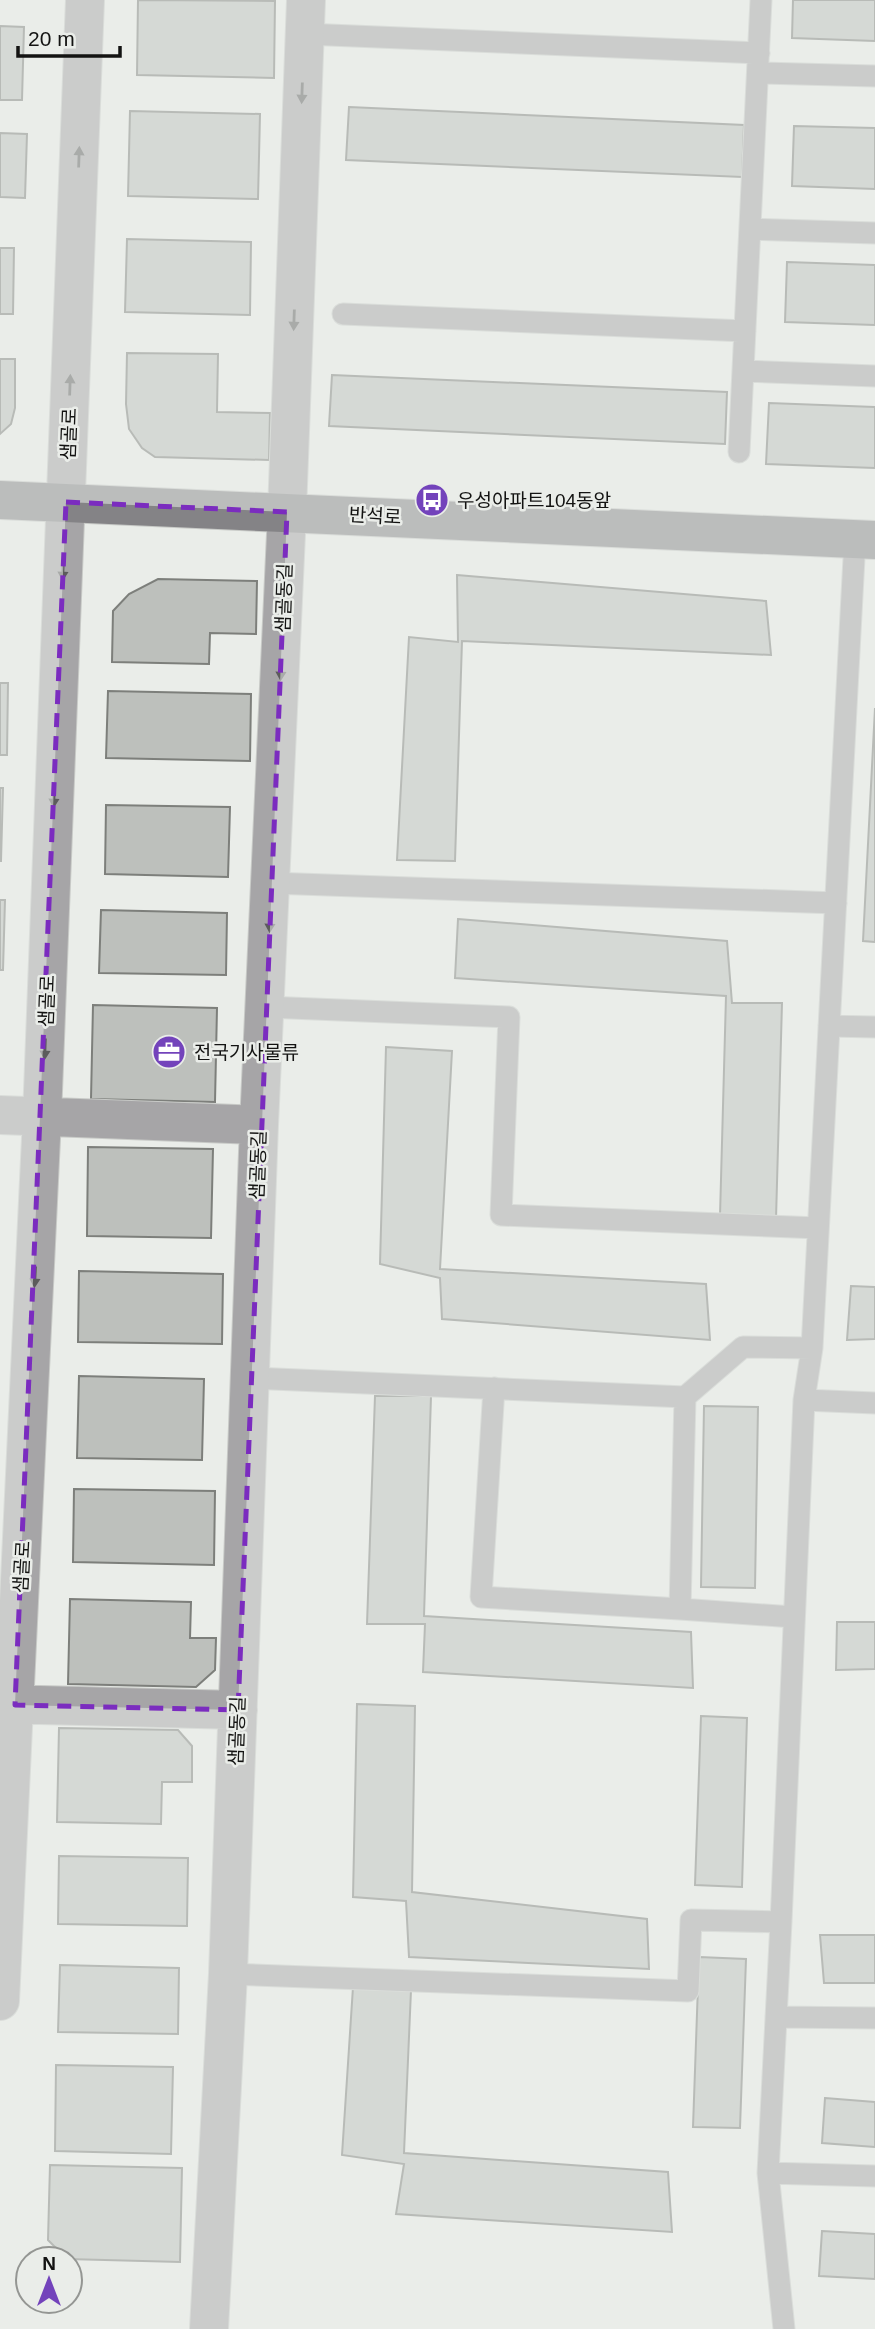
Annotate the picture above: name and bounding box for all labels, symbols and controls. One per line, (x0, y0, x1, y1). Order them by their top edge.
scale bar (18, 14, 119, 58)
text: 20 m (28, 27, 75, 50)
one-way arrow (297, 82, 308, 104)
one-way arrow (74, 146, 85, 168)
one-way arrow (289, 309, 300, 331)
one-way arrow (65, 374, 76, 396)
street label: 샘골로 (58, 407, 80, 461)
bus stop icon: 우성아파트104동앞 (413, 481, 451, 519)
place label: 우성아파트104동앞 (457, 490, 612, 511)
street label: 반석로 (348, 504, 402, 528)
one-way arrow (58, 559, 69, 581)
street label: 샘골동길 (272, 563, 296, 633)
one-way arrow (275, 659, 286, 681)
one-way arrow (49, 787, 60, 809)
one-way arrow (264, 911, 275, 933)
street label: 샘골로 (36, 974, 58, 1028)
office icon: 전국기사물류 (150, 1033, 188, 1071)
one-way arrow (39, 1039, 50, 1061)
place label: 전국기사물류 (194, 1042, 299, 1063)
street label: 샘골동길 (246, 1130, 270, 1200)
one-way arrow (29, 1266, 40, 1288)
street label: 샘골로 (10, 1540, 34, 1594)
street label: 샘골동길 (225, 1696, 249, 1766)
north arrow (14, 2245, 84, 2315)
text: N (42, 2253, 56, 2274)

